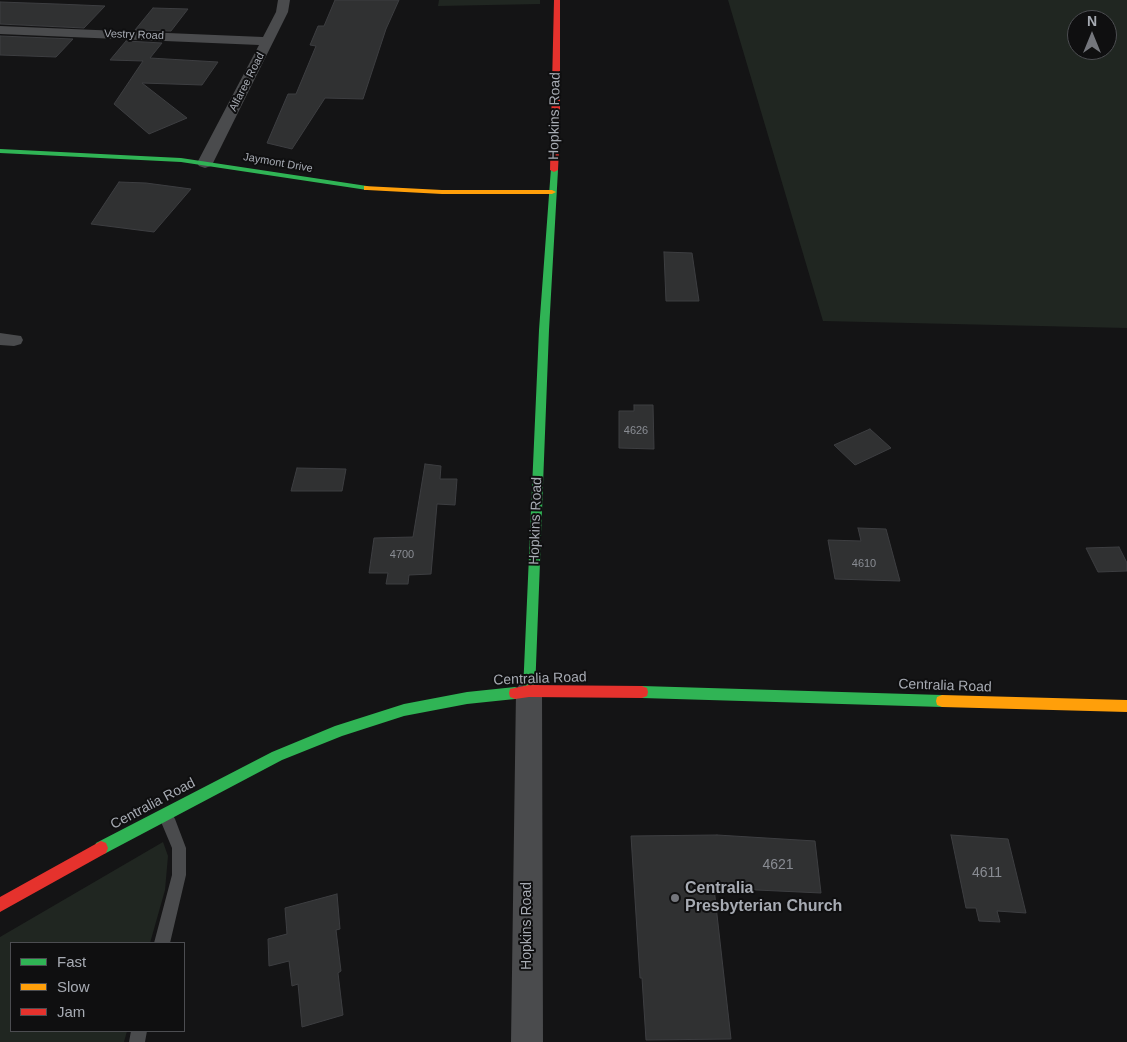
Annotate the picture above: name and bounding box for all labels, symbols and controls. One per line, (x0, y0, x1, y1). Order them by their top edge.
north arrow (1067, 10, 1117, 60)
text: N (1087, 13, 1097, 29)
street label: Vestry Road (104, 27, 164, 43)
street label: Alfaree Road (227, 50, 267, 114)
street label: Hopkins Road (546, 72, 564, 160)
street label: Jaymont Drive (242, 150, 314, 176)
house number: 4626 (624, 424, 648, 438)
street label: Hopkins Road (526, 477, 546, 565)
house number: 4700 (390, 548, 414, 562)
house number: 4610 (852, 557, 876, 571)
street label: Centralia Road (493, 669, 587, 689)
street label: Centralia Road (898, 676, 992, 696)
street label: Centralia Road (108, 775, 198, 833)
house number: 4621 (762, 857, 794, 873)
house number: 4611 (972, 865, 1002, 881)
place label: Centralia Presbyterian Church (685, 879, 842, 917)
street label: Hopkins Road (519, 882, 535, 970)
marker: Centralia Presbyterian Church (669, 892, 681, 904)
legend (10, 942, 185, 1032)
text: Fast (57, 953, 86, 970)
text: Slow (57, 978, 90, 995)
text: Jam (57, 1003, 85, 1020)

